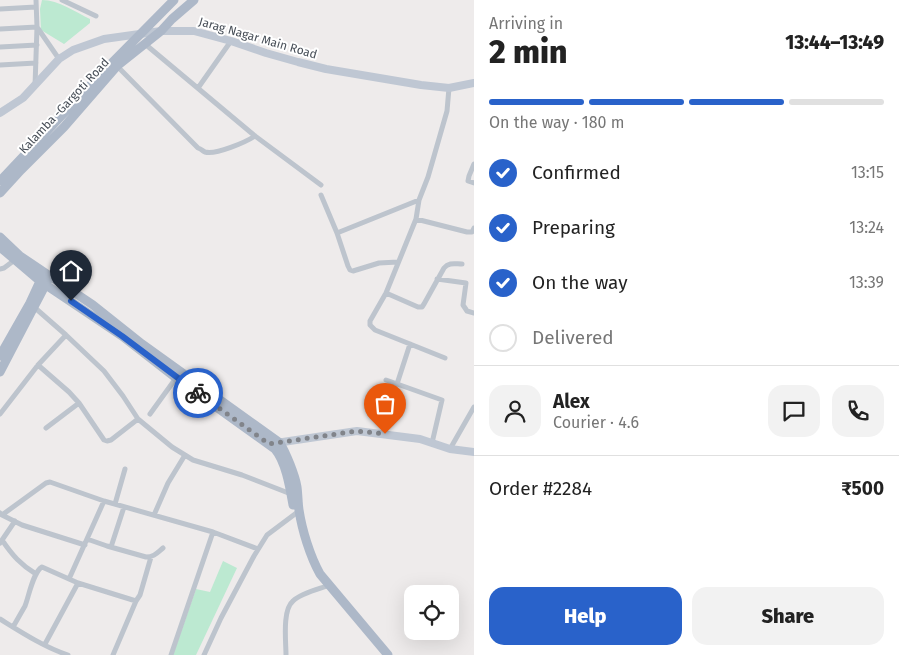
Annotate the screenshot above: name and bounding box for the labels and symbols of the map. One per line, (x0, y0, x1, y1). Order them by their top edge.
street label: Jarag Nagar Main Road (197, 14, 319, 62)
street label: Kalamba -Gargoti Road (16, 55, 112, 157)
pin (50, 250, 92, 301)
courier (173, 368, 223, 418)
pin (364, 383, 406, 434)

